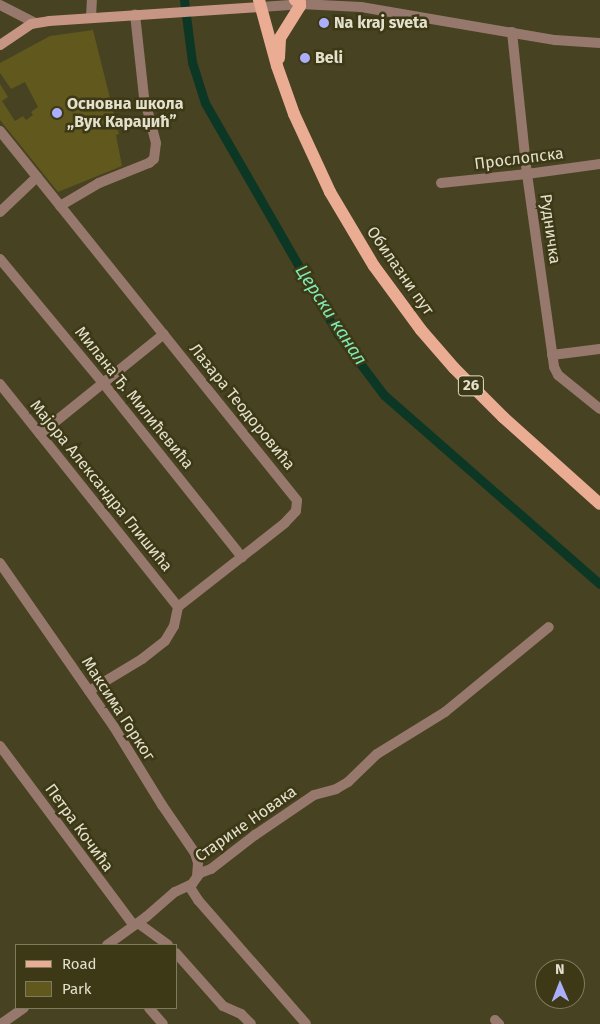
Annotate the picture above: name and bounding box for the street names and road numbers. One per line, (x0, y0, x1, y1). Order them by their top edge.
street label: Прослопска (473, 144, 565, 174)
street label: Рудничка (536, 193, 564, 265)
street label: Обилазни пут (362, 223, 438, 319)
street label: Милана Ђ. Милићевића (71, 323, 197, 473)
street label: Лазара Теодоровића (185, 340, 299, 474)
road number: 26 (457, 374, 485, 398)
street label: Мајора Александра Глишића (26, 396, 176, 576)
street label: Максима Горког (77, 653, 159, 765)
street label: Петра Кочића (41, 780, 117, 876)
street label: Старине Новака (192, 782, 300, 866)

